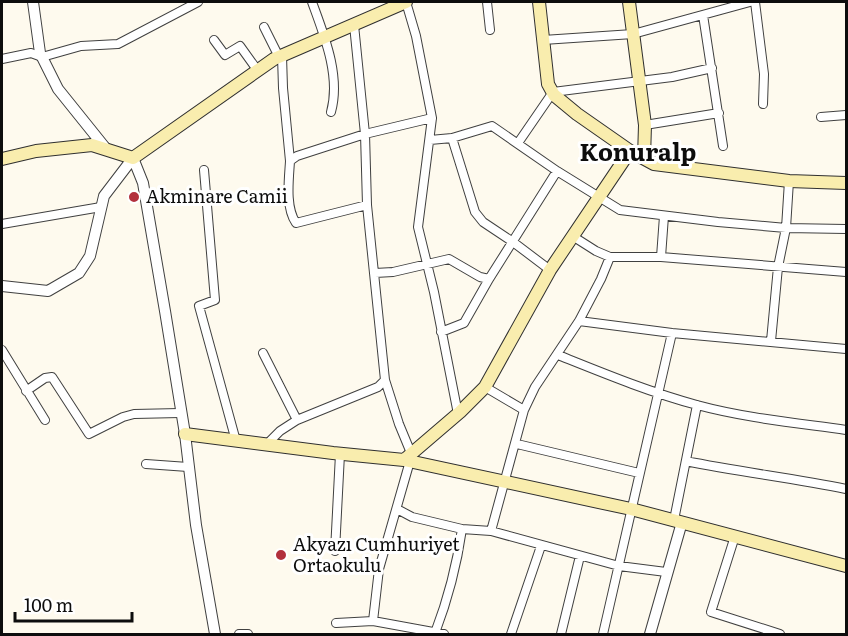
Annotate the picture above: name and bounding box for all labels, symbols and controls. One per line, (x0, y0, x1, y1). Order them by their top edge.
district label: Konuralp (580, 133, 696, 168)
place label: Akminare Camii (146, 182, 288, 209)
marker: Akminare Camii (127, 190, 141, 204)
place label: Akyazı Cumhuriyet Ortaokulu (293, 530, 460, 578)
marker: Akyazı Cumhuriyet Ortaokulu (274, 548, 288, 562)
scale bar (15, 585, 132, 623)
text: 100 m (24, 591, 73, 618)

